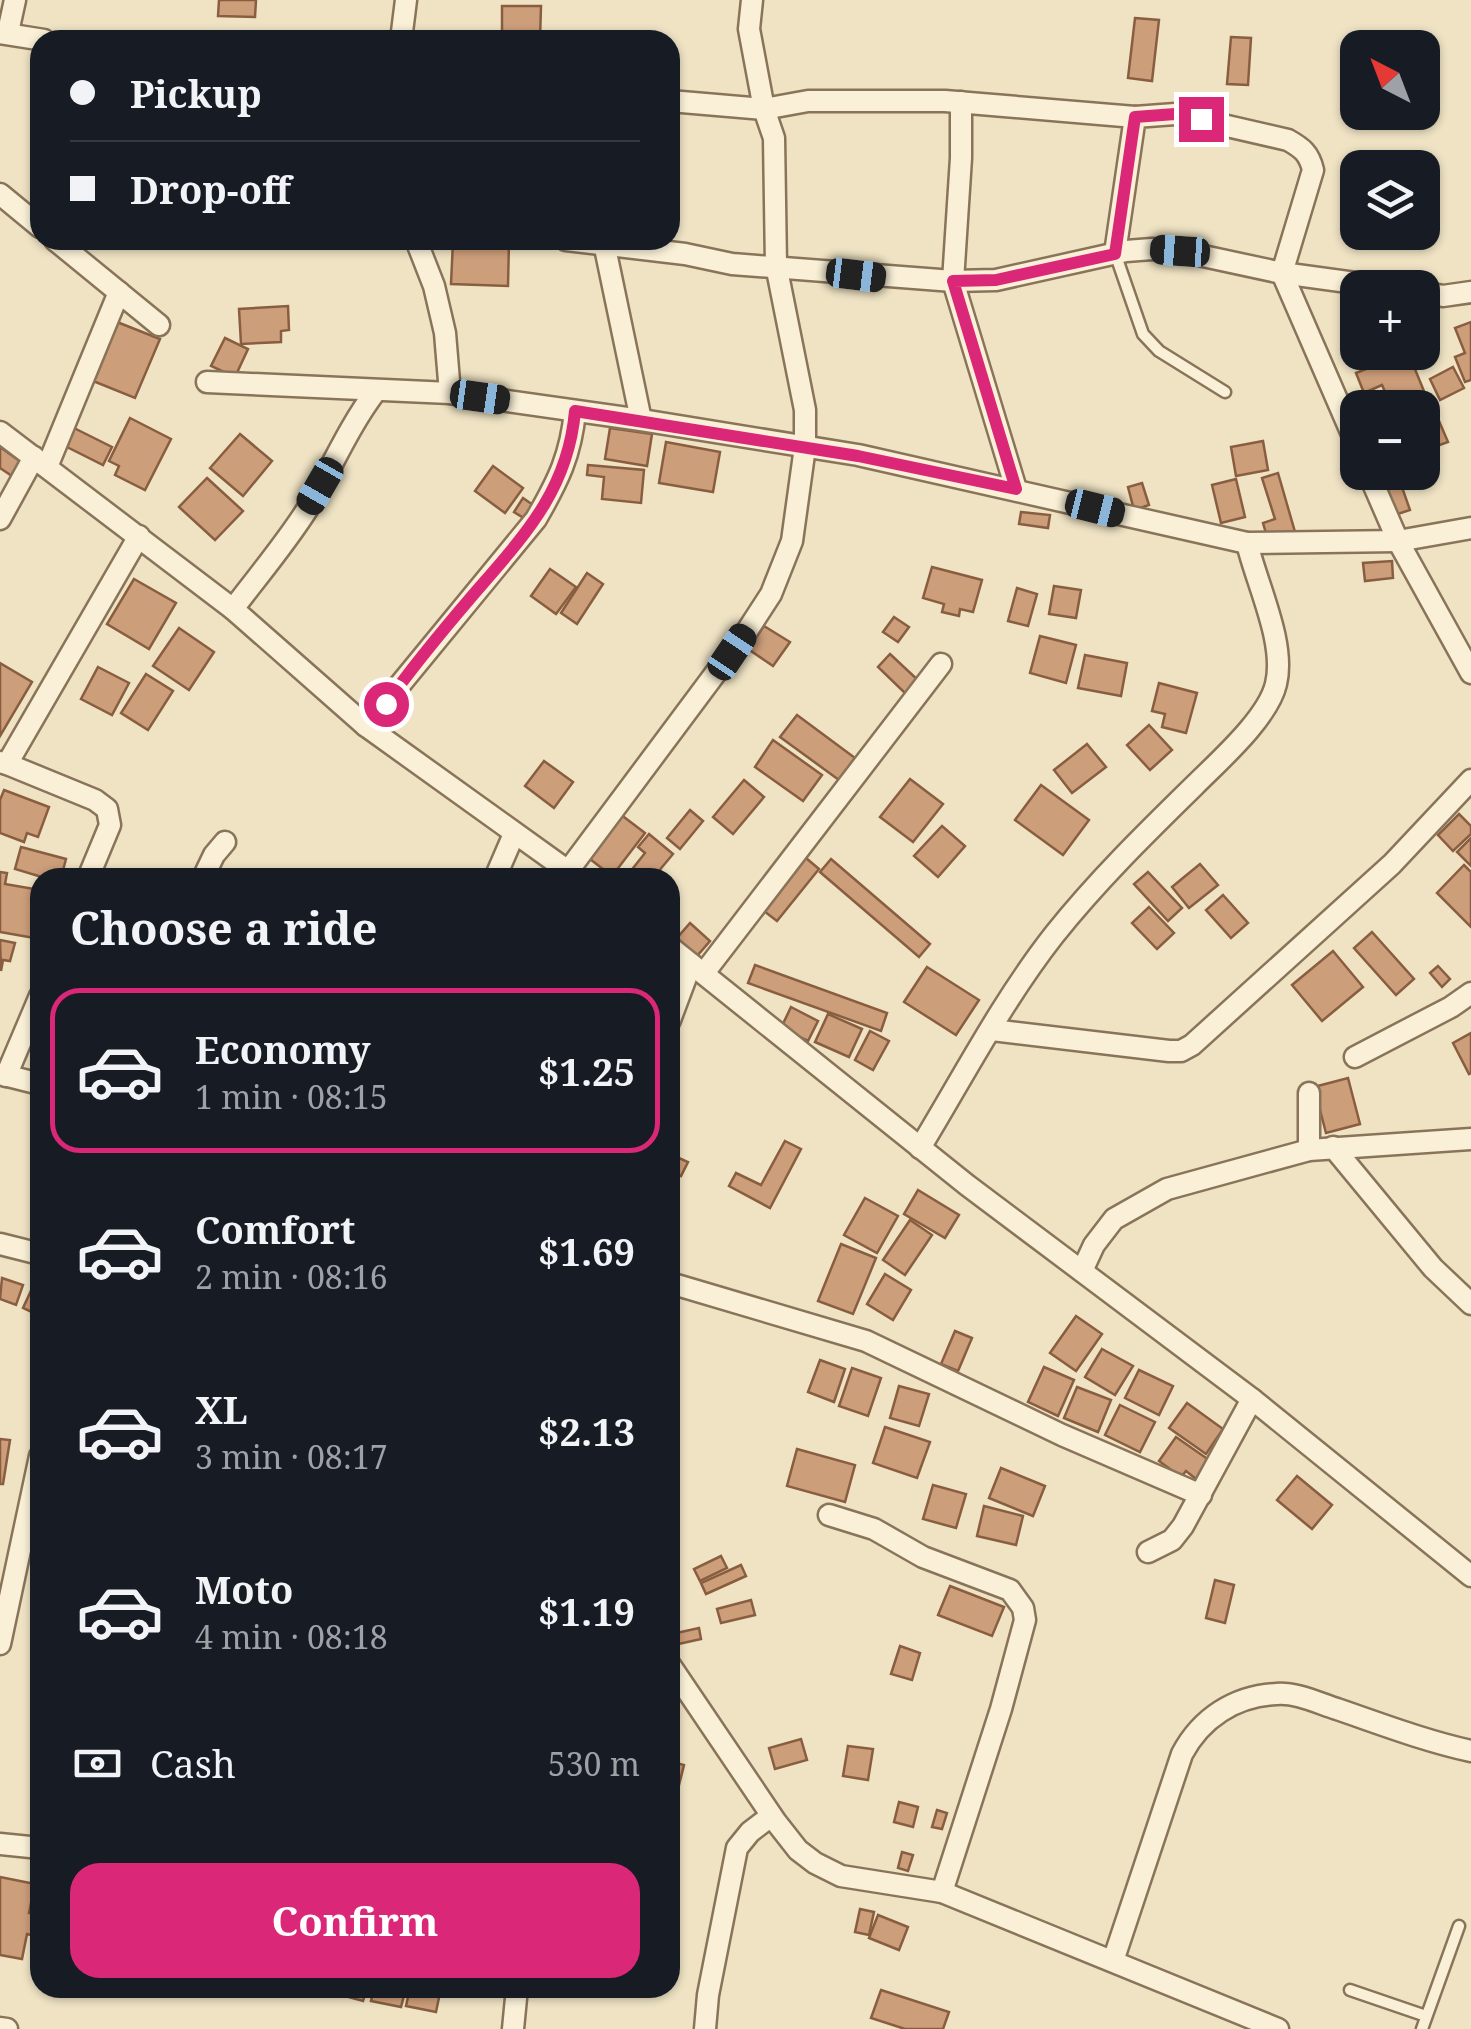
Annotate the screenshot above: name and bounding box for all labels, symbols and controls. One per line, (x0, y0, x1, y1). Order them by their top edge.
north arrow (1340, 30, 1440, 130)
map controls (1340, 30, 1440, 490)
text: Pickup (130, 67, 262, 119)
route end (1179, 97, 1224, 142)
button: layers (1340, 150, 1440, 250)
text: Drop-off (130, 163, 291, 215)
car (1149, 234, 1211, 268)
car (824, 256, 888, 294)
button: + (1340, 270, 1440, 370)
car (448, 378, 512, 416)
button: − (1340, 390, 1440, 490)
car (292, 453, 348, 519)
car (1062, 486, 1128, 530)
car (703, 619, 761, 685)
route start (364, 682, 409, 727)
text: Choose a ride (70, 897, 378, 958)
text: Economy (195, 1023, 371, 1075)
icon: car (75, 1026, 165, 1116)
text: $1.25 (538, 1045, 635, 1097)
text: 1 min · 08:15 (195, 1075, 388, 1118)
text: Comfort (195, 1203, 355, 1255)
icon: car (75, 1206, 165, 1296)
text: $1.69 (538, 1225, 635, 1277)
text: 2 min · 08:16 (195, 1255, 388, 1298)
text: XL (195, 1383, 248, 1435)
icon: car (75, 1386, 165, 1476)
text: $2.13 (538, 1405, 635, 1457)
text: 3 min · 08:17 (195, 1435, 388, 1478)
text: Moto (195, 1563, 293, 1615)
icon: car (75, 1566, 165, 1656)
text: $1.19 (538, 1585, 635, 1637)
text: 4 min · 08:18 (195, 1615, 388, 1658)
icon: cash (70, 1736, 125, 1791)
text: Cash (150, 1737, 236, 1789)
text: 530 m (548, 1742, 640, 1785)
button: Confirm (70, 1863, 640, 1978)

